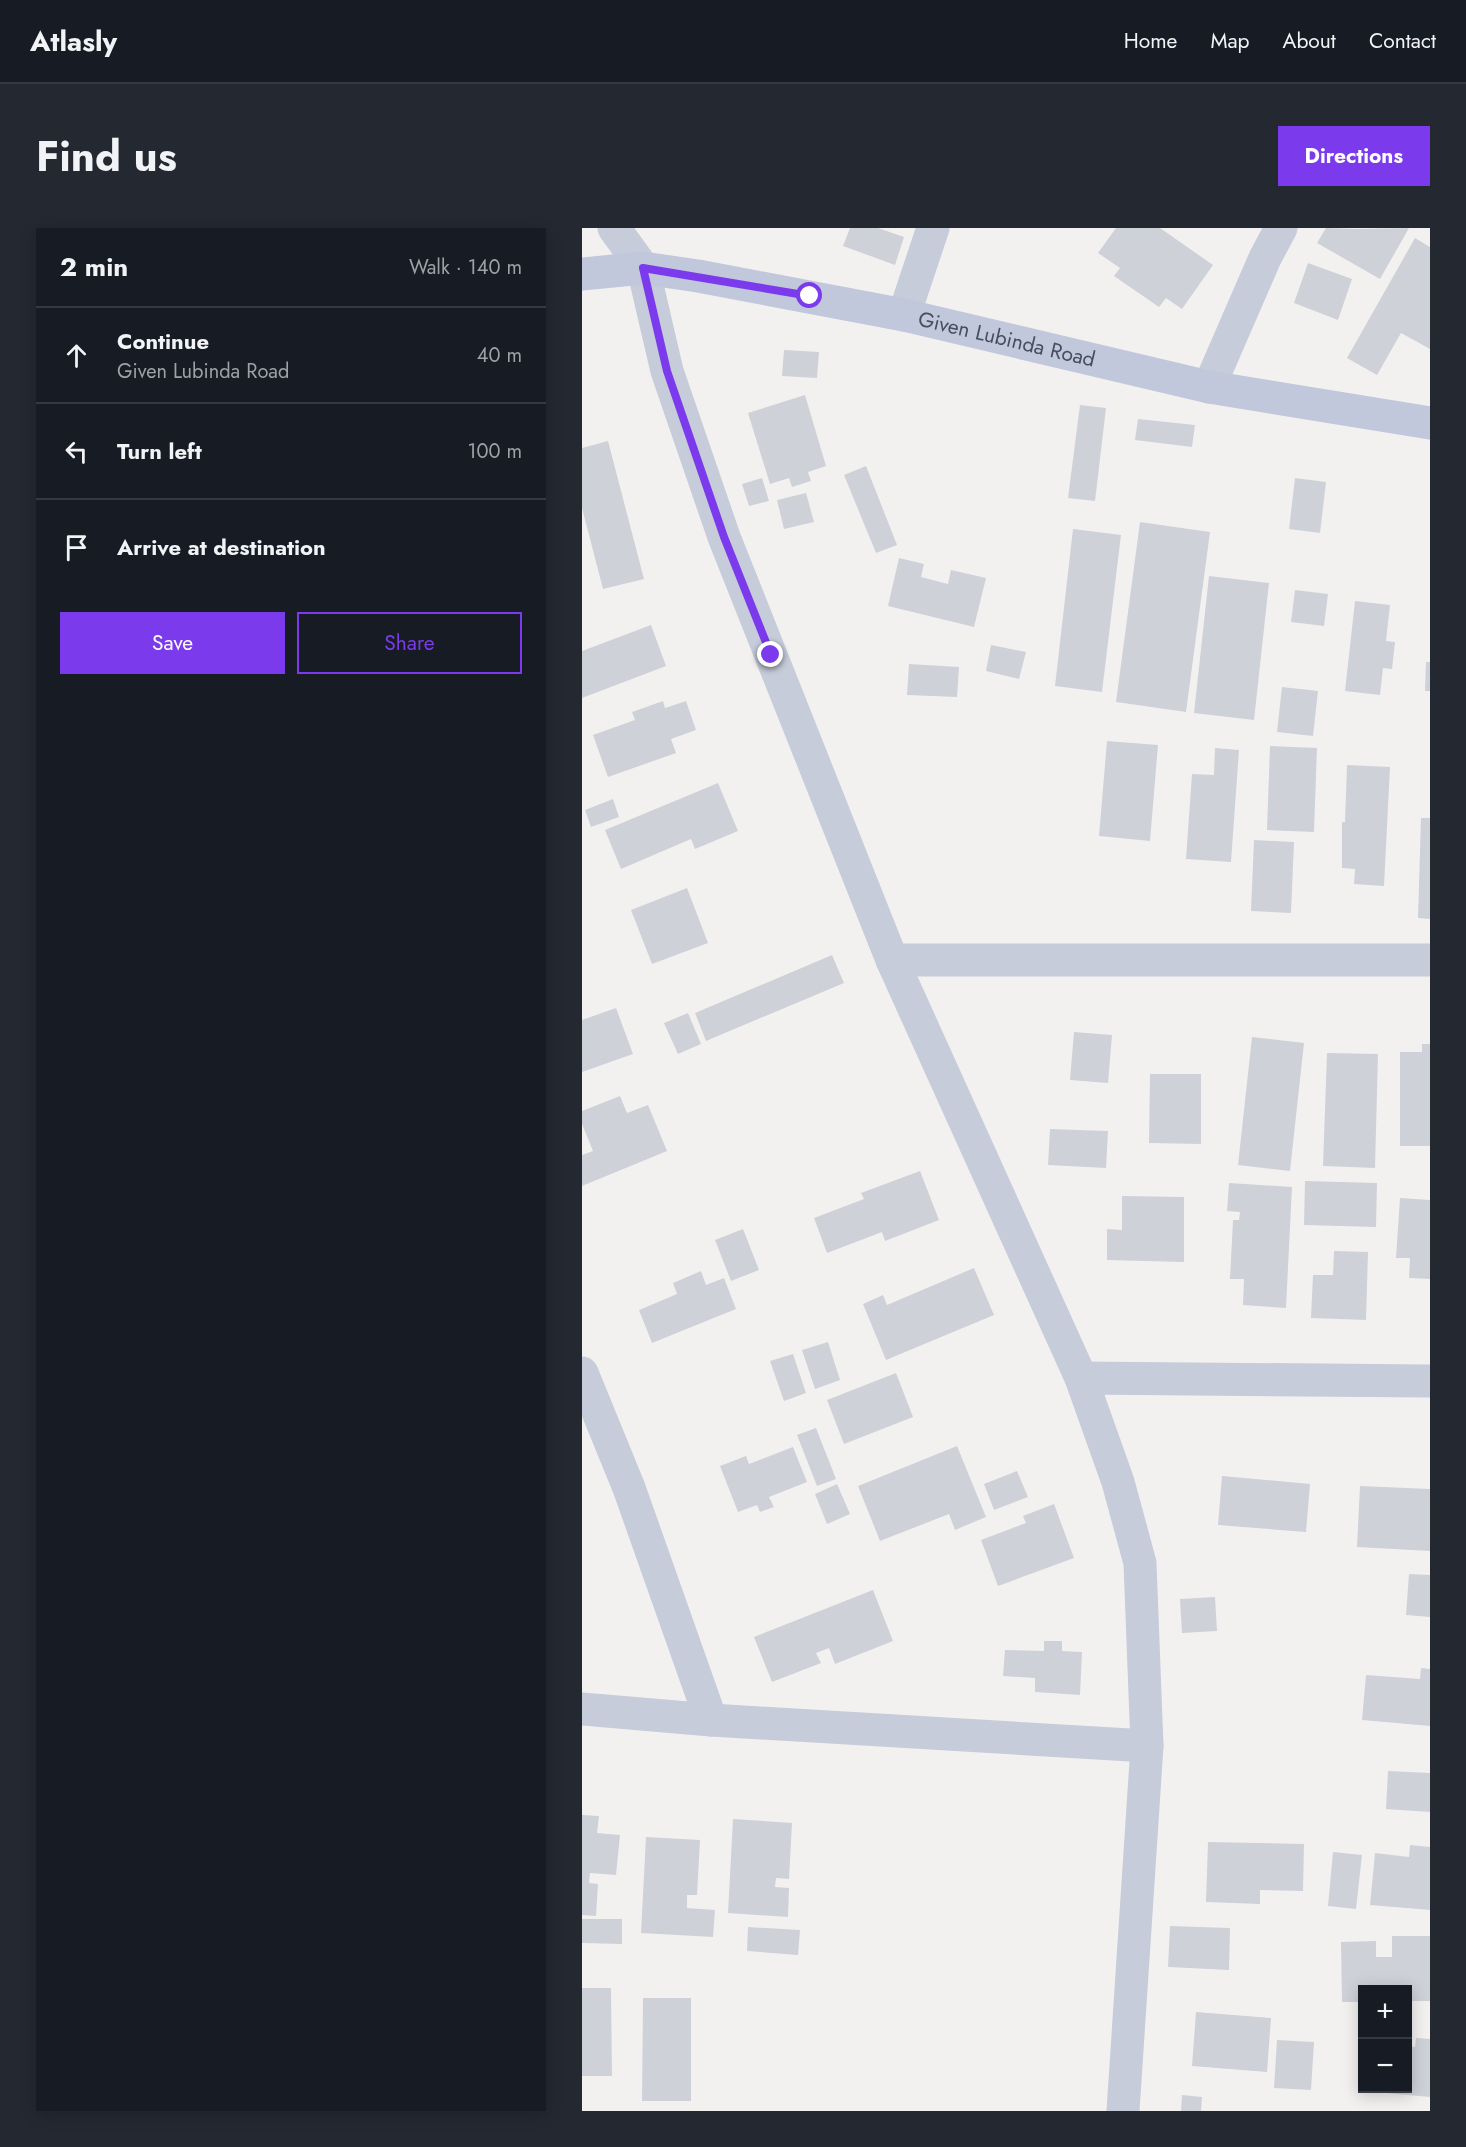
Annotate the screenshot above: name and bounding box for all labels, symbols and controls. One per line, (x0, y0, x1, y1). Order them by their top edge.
text: Atlasly (30, 21, 117, 62)
text: Home (1124, 26, 1177, 56)
text: Map (1210, 26, 1250, 56)
text: About (1283, 26, 1336, 56)
text: Contact (1369, 26, 1436, 56)
text: Find us (36, 126, 177, 187)
button: Directions (1278, 126, 1430, 186)
text: 2 min (60, 248, 128, 286)
text: Walk · 140 m (409, 253, 522, 282)
route start (796, 282, 822, 308)
street label: Given Lubinda Road (915, 304, 1098, 375)
text: Continue (117, 325, 209, 357)
icon: ahead (60, 339, 93, 372)
text: 40 m (477, 341, 522, 370)
text: Given Lubinda Road (117, 357, 289, 386)
icon: left (60, 435, 93, 468)
text: Turn left (117, 435, 202, 467)
text: 100 m (467, 437, 522, 466)
icon: arrive (60, 531, 93, 564)
text: Arrive at destination (117, 531, 326, 563)
button: Save (60, 612, 285, 674)
button: Share (297, 612, 522, 674)
route end (757, 641, 783, 667)
map controls (1358, 1985, 1412, 2093)
button: + (1358, 1985, 1412, 2039)
button: − (1358, 2039, 1412, 2093)

